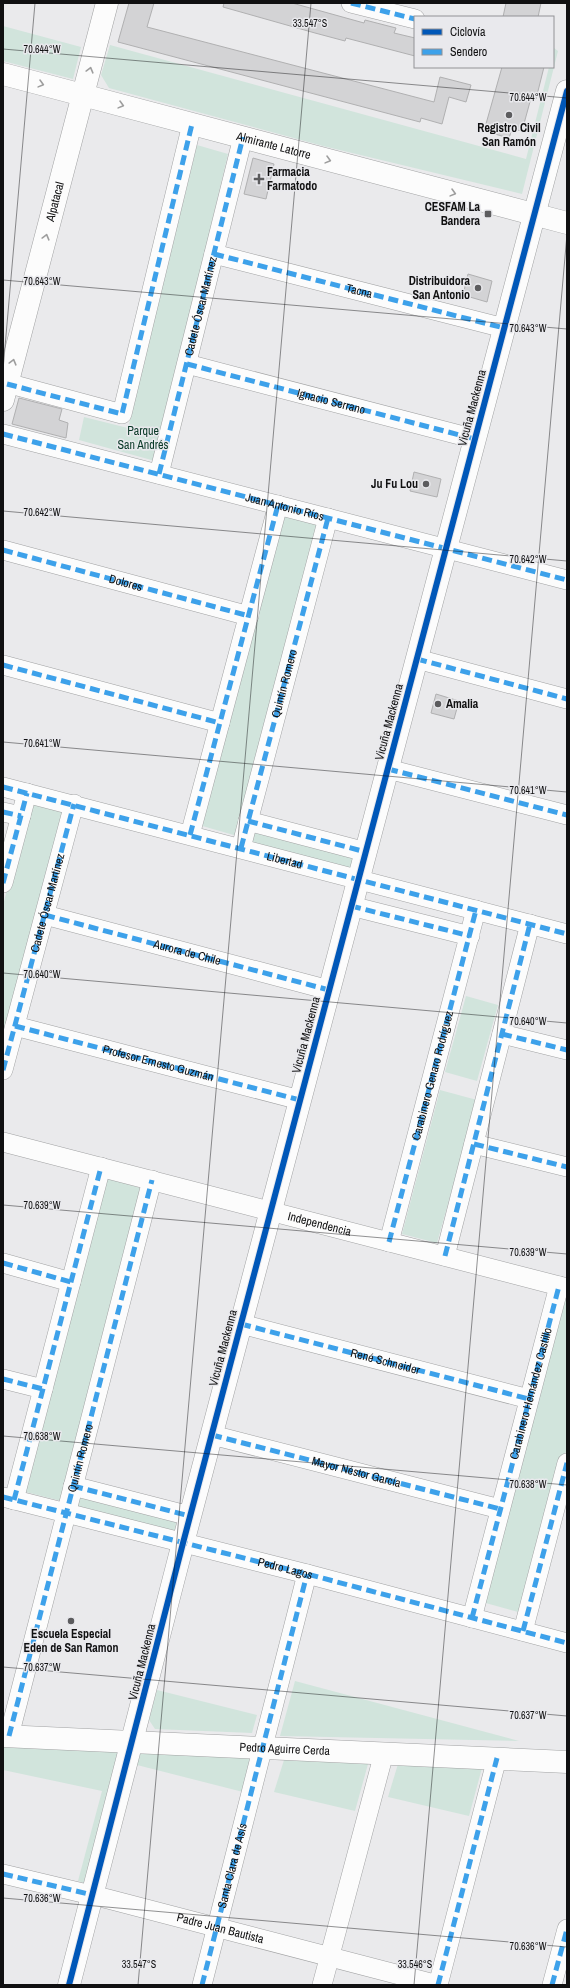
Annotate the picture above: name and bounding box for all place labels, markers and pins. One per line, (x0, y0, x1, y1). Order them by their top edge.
marker: Registro Civil San Ramón (504, 110, 514, 120)
place label: Registro Civil San Ramón (477, 120, 541, 150)
place label: Farmacia Farmatodo (267, 164, 317, 194)
marker: Farmacia Farmatodo (254, 174, 264, 184)
place label: CESFAM La Bandera (425, 199, 481, 229)
marker: CESFAM La Bandera (483, 209, 493, 219)
place label: Distribuidora San Antonio (409, 273, 471, 303)
marker: Distribuidora San Antonio (473, 283, 483, 293)
place label: Ju Fu Lou (371, 476, 418, 492)
marker: Ju Fu Lou (421, 479, 431, 489)
place label: Amalia (446, 696, 479, 712)
marker: Amalia (433, 699, 443, 709)
marker: Escuela Especial Eden de San Ramon (66, 1616, 76, 1626)
place label: Escuela Especial Eden de San Ramon (23, 1626, 119, 1656)

